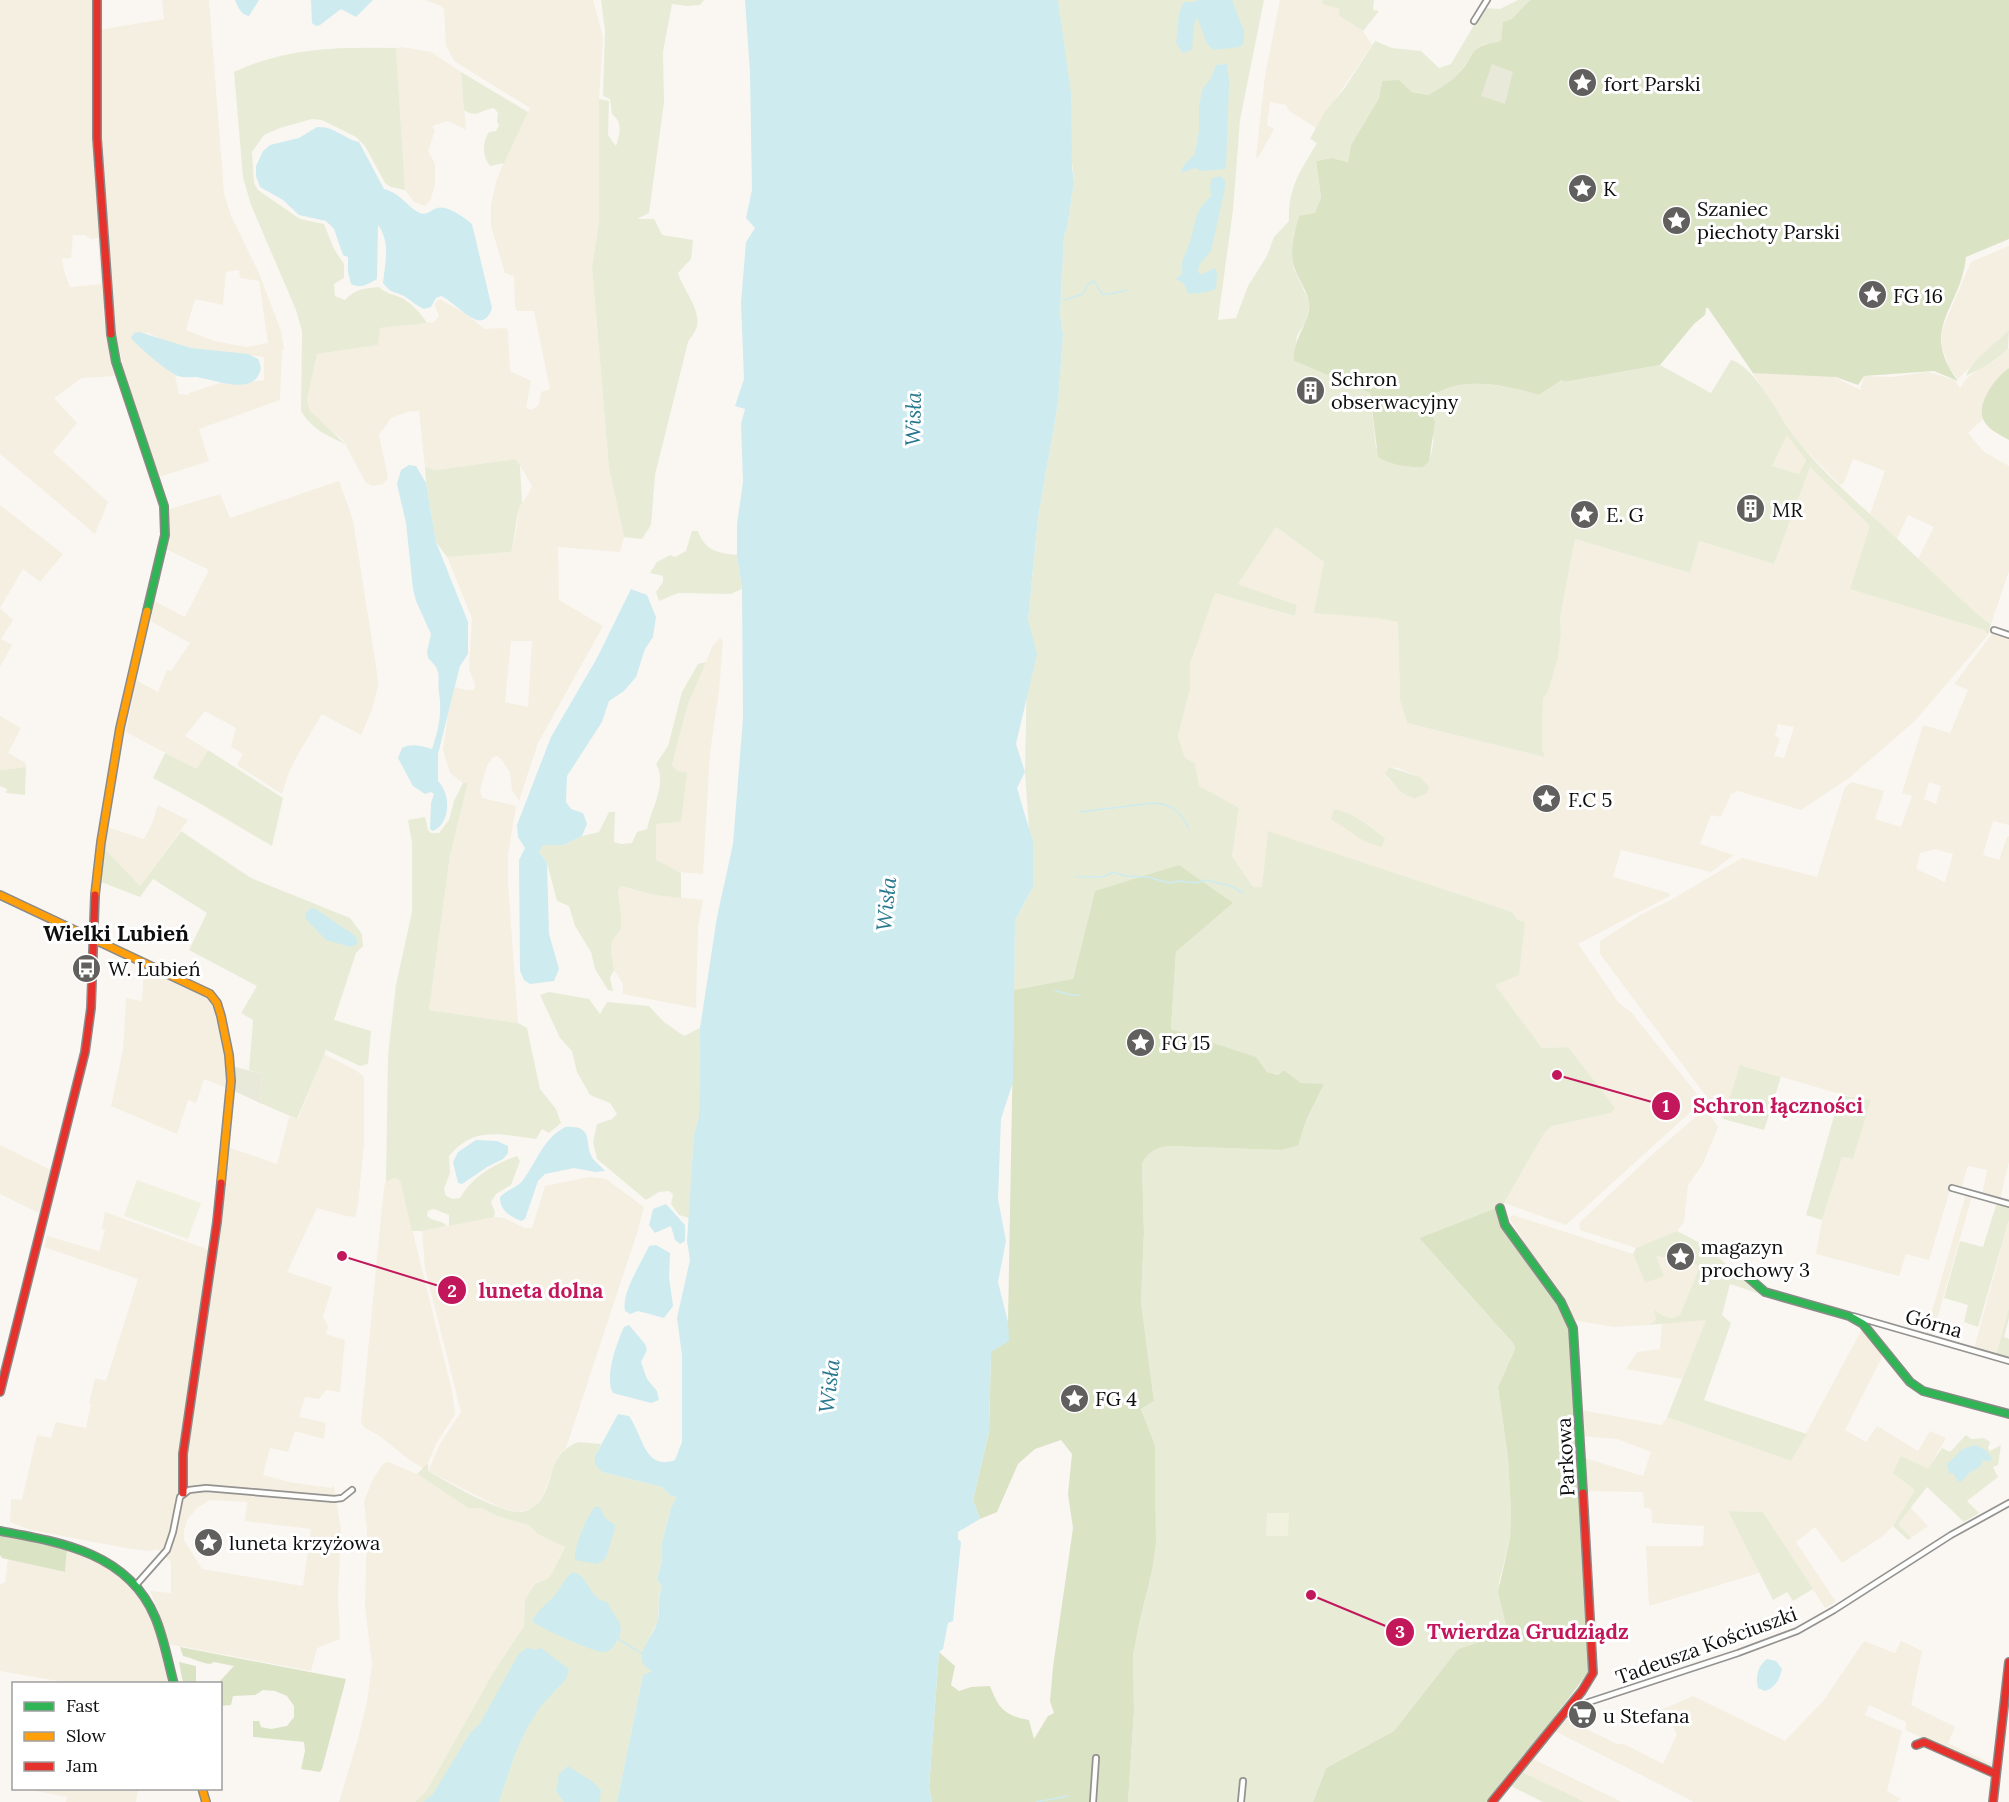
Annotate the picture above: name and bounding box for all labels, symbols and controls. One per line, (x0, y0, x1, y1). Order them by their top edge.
place icon: fort Parski (1567, 67, 1599, 99)
place label: fort Parski (1604, 71, 1701, 96)
place icon: K (1566, 172, 1598, 204)
place label: K (1603, 176, 1617, 201)
place label: Szaniec piechoty Parski (1697, 196, 1840, 244)
place icon: Szaniec piechoty Parski (1660, 204, 1692, 236)
place icon: FG 16 (1856, 279, 1888, 311)
place label: FG 16 (1893, 283, 1943, 308)
place label: Schron obserwacyjny (1331, 366, 1459, 414)
building icon: Schron obserwacyjny (1294, 374, 1326, 406)
water label: Wisła (899, 391, 927, 446)
building icon: MR (1735, 493, 1767, 525)
place label: MR (1772, 497, 1803, 522)
place icon: E. G (1569, 498, 1601, 530)
place label: E. G (1606, 502, 1644, 527)
place icon: F.C 5 (1531, 783, 1563, 815)
place label: F.C 5 (1568, 787, 1612, 812)
water label: Wisła (870, 875, 902, 932)
district label: Wielki Lubień (43, 919, 189, 947)
bus stop icon: W. Lubień (71, 952, 103, 984)
place label: W. Lubień (108, 956, 201, 981)
place icon: FG 15 (1124, 1026, 1156, 1058)
place label: FG 15 (1161, 1030, 1210, 1055)
callout: Schron łączności (1651, 1086, 1875, 1125)
text: Schron łączności (1693, 1092, 1863, 1119)
text: 1 (1662, 1094, 1670, 1117)
place label: magazyn prochowy 3 (1701, 1234, 1810, 1282)
place icon: magazyn prochowy 3 (1664, 1241, 1696, 1273)
callout: luneta dolna (437, 1271, 615, 1310)
text: luneta dolna (479, 1277, 603, 1304)
text: 2 (447, 1279, 457, 1302)
street label: Górna (1903, 1303, 1965, 1343)
water label: Wisła (812, 1357, 846, 1415)
place icon: FG 4 (1058, 1382, 1090, 1414)
place label: FG 4 (1095, 1386, 1137, 1411)
street label: Parkowa (1550, 1417, 1580, 1497)
place icon: luneta krzyżowa (192, 1526, 224, 1558)
place label: luneta krzyżowa (229, 1530, 380, 1555)
street label: Tadeusza Kościuszki (1612, 1601, 1800, 1689)
callout: Twierdza Grudziądz (1385, 1612, 1641, 1651)
text: Twierdza Grudziądz (1427, 1618, 1629, 1645)
text: 3 (1395, 1620, 1405, 1643)
legend (12, 1682, 222, 1790)
text: Fast (66, 1694, 100, 1717)
supermarket icon: u Stefana (1566, 1699, 1598, 1731)
place label: u Stefana (1603, 1703, 1690, 1728)
text: Slow (66, 1724, 106, 1747)
text: Jam (65, 1754, 98, 1777)

